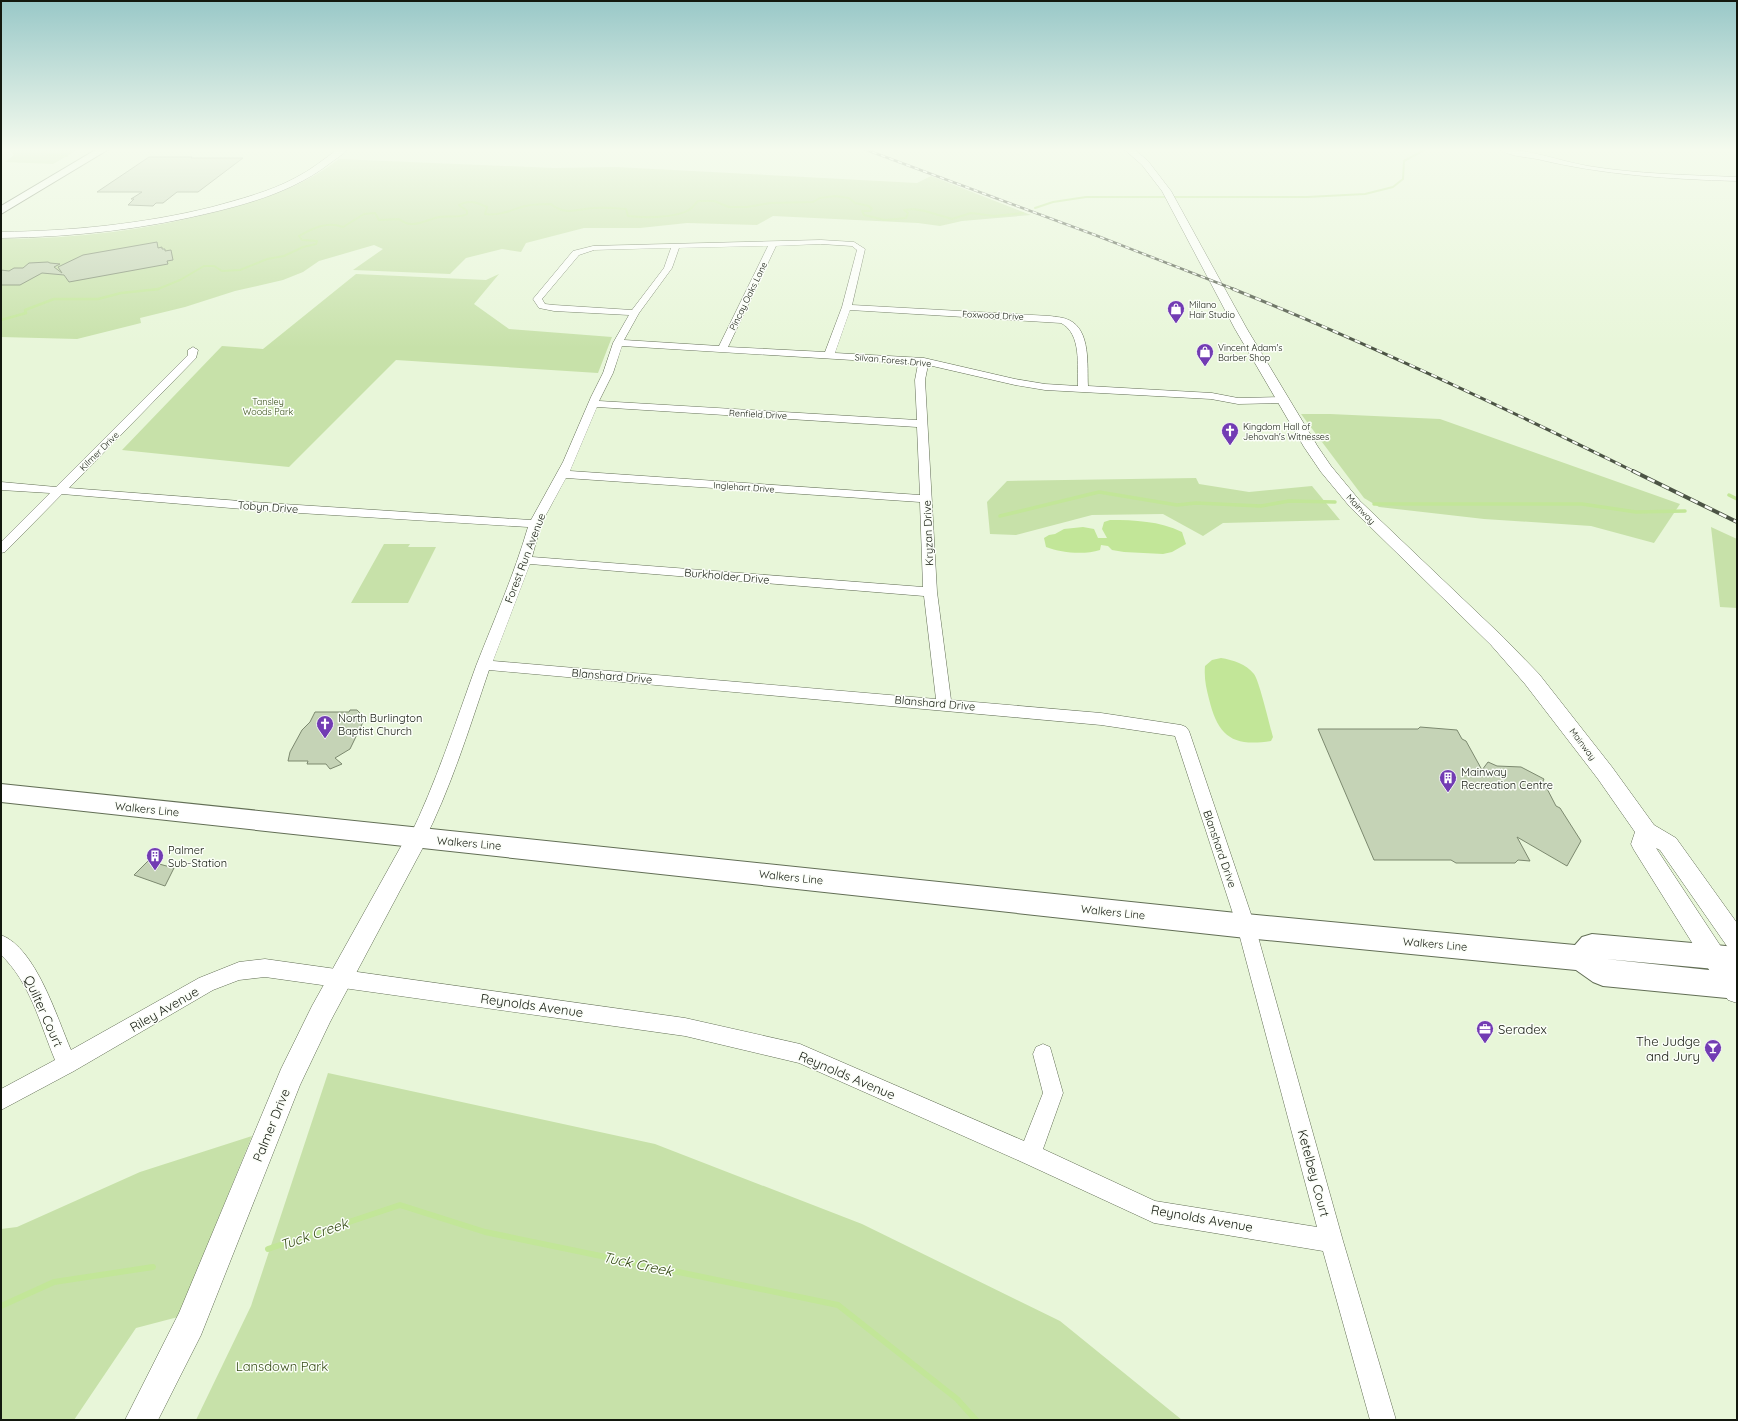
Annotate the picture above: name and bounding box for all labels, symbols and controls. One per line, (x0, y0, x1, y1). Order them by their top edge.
street label: Pincay Oaks Lane (727, 260, 769, 332)
shop icon: Milano Hair Studio (1166, 299, 1186, 324)
place label: Milano Hair Studio (1189, 299, 1235, 320)
street label: Foxwood Drive (962, 308, 1024, 322)
shop icon: Vincent Adam's Barber Shop (1195, 342, 1215, 367)
place label: Vincent Adam's Barber Shop (1218, 342, 1282, 363)
street label: Silvan Forest Drive (854, 351, 932, 369)
park label: Tansley Woods Park (243, 396, 293, 417)
street label: Renfield Drive (729, 407, 787, 421)
church icon: Kingdom Hall of Jehovah's Witnesses (1220, 421, 1240, 446)
place label: Kingdom Hall of Jehovah's Witnesses (1243, 421, 1329, 442)
street label: Kilmer Drive (77, 429, 121, 473)
street label: Inglehart Drive (713, 479, 775, 495)
street label: Mainway (1344, 492, 1378, 526)
street label: Tobyn Drive (237, 498, 299, 516)
street label: Kryzan Drive (920, 500, 936, 566)
street label: Forest Run Avenue (501, 511, 549, 605)
street label: Burkholder Drive (684, 565, 770, 587)
street label: Blanshard Drive (571, 666, 653, 686)
street label: Blanshard Drive (894, 693, 976, 713)
place label: North Burlington Baptist Church (338, 711, 422, 738)
church icon: North Burlington Baptist Church (315, 714, 335, 739)
street label: Mainway (1567, 726, 1599, 762)
place label: Mainway Recreation Centre (1461, 765, 1553, 792)
building icon: Mainway Recreation Centre (1438, 768, 1458, 793)
street label: Walkers Line (114, 799, 180, 819)
street label: Blanshard Drive (1200, 808, 1240, 890)
street label: Walkers Line (436, 833, 502, 853)
place label: Palmer Sub-Station (168, 843, 227, 870)
building icon: Palmer Sub-Station (145, 846, 165, 871)
street label: Walkers Line (758, 867, 824, 887)
street label: Walkers Line (1080, 902, 1146, 922)
street label: Walkers Line (1402, 934, 1468, 954)
street label: Quilter Court (21, 973, 67, 1049)
street label: Riley Avenue (127, 983, 201, 1035)
street label: Reynolds Avenue (480, 990, 584, 1020)
office icon: Seradex (1475, 1019, 1495, 1044)
place label: Seradex (1498, 1021, 1547, 1037)
place label: The Judge and Jury (1636, 1033, 1700, 1064)
bar icon: The Judge and Jury (1703, 1038, 1723, 1063)
street label: Reynolds Avenue (796, 1047, 898, 1103)
street label: Palmer Drive (249, 1086, 293, 1164)
street label: Ketelbey Court (1295, 1128, 1333, 1218)
street label: Reynolds Avenue (1150, 1201, 1254, 1235)
water label: Tuck Creek (278, 1213, 352, 1254)
water label: Tuck Creek (601, 1248, 676, 1280)
park label: Lansdown Park (236, 1358, 328, 1374)

